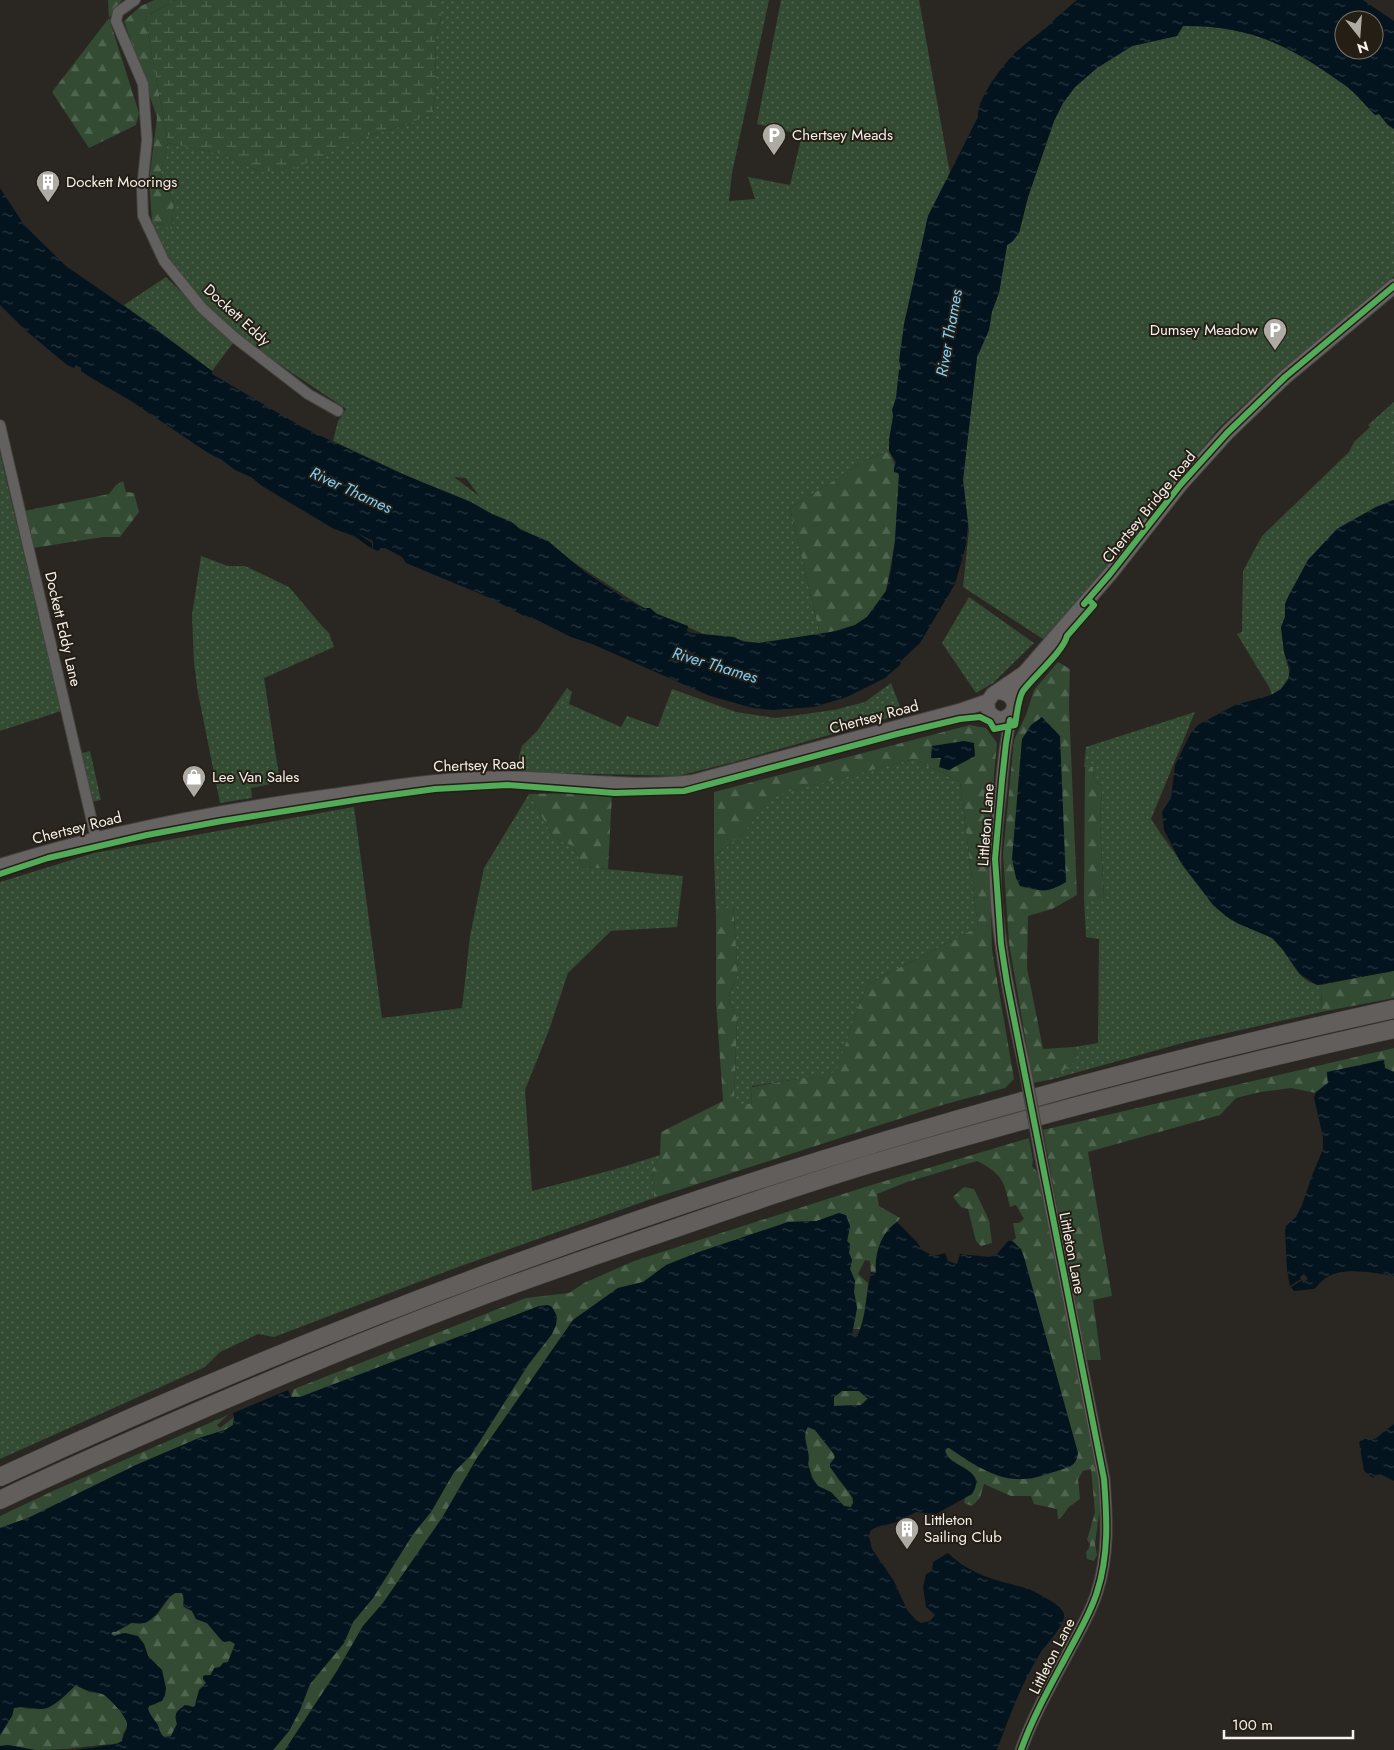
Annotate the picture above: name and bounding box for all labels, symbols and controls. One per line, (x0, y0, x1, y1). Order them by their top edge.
north arrow (1334, 10, 1384, 60)
text: N (1355, 36, 1371, 59)
parking icon: Chertsey Meads (761, 122, 787, 156)
place label: Chertsey Meads (792, 124, 893, 146)
building icon: Dockett Moorings (35, 169, 61, 203)
place label: Dockett Moorings (66, 171, 177, 193)
street label: Dockett Eddy (199, 279, 276, 351)
water label: River Thames (930, 287, 968, 378)
parking icon: Dumsey Meadow (1262, 317, 1288, 351)
place label: Dumsey Meadow (1150, 319, 1259, 341)
street label: Chertsey Bridge Road (1097, 446, 1201, 568)
water label: River Thames (306, 461, 396, 519)
street label: Dockett Eddy Lane (39, 569, 87, 689)
water label: River Thames (670, 641, 761, 689)
street label: Chertsey Road (827, 695, 921, 739)
street label: Chertsey Road (433, 752, 525, 778)
shop icon: Lee Van Sales (181, 764, 207, 798)
place label: Lee Van Sales (212, 766, 299, 788)
street label: Littleton Lane (972, 783, 1000, 867)
street label: Chertsey Road (30, 806, 124, 850)
street label: Littleton Lane (1053, 1210, 1091, 1296)
place label: Littleton Sailing Club (924, 1509, 1002, 1548)
building icon: Littleton Sailing Club (894, 1516, 920, 1550)
street label: Littleton Lane (1023, 1614, 1081, 1698)
scale bar (1224, 1708, 1353, 1740)
text: 100 m (1232, 1714, 1273, 1736)

